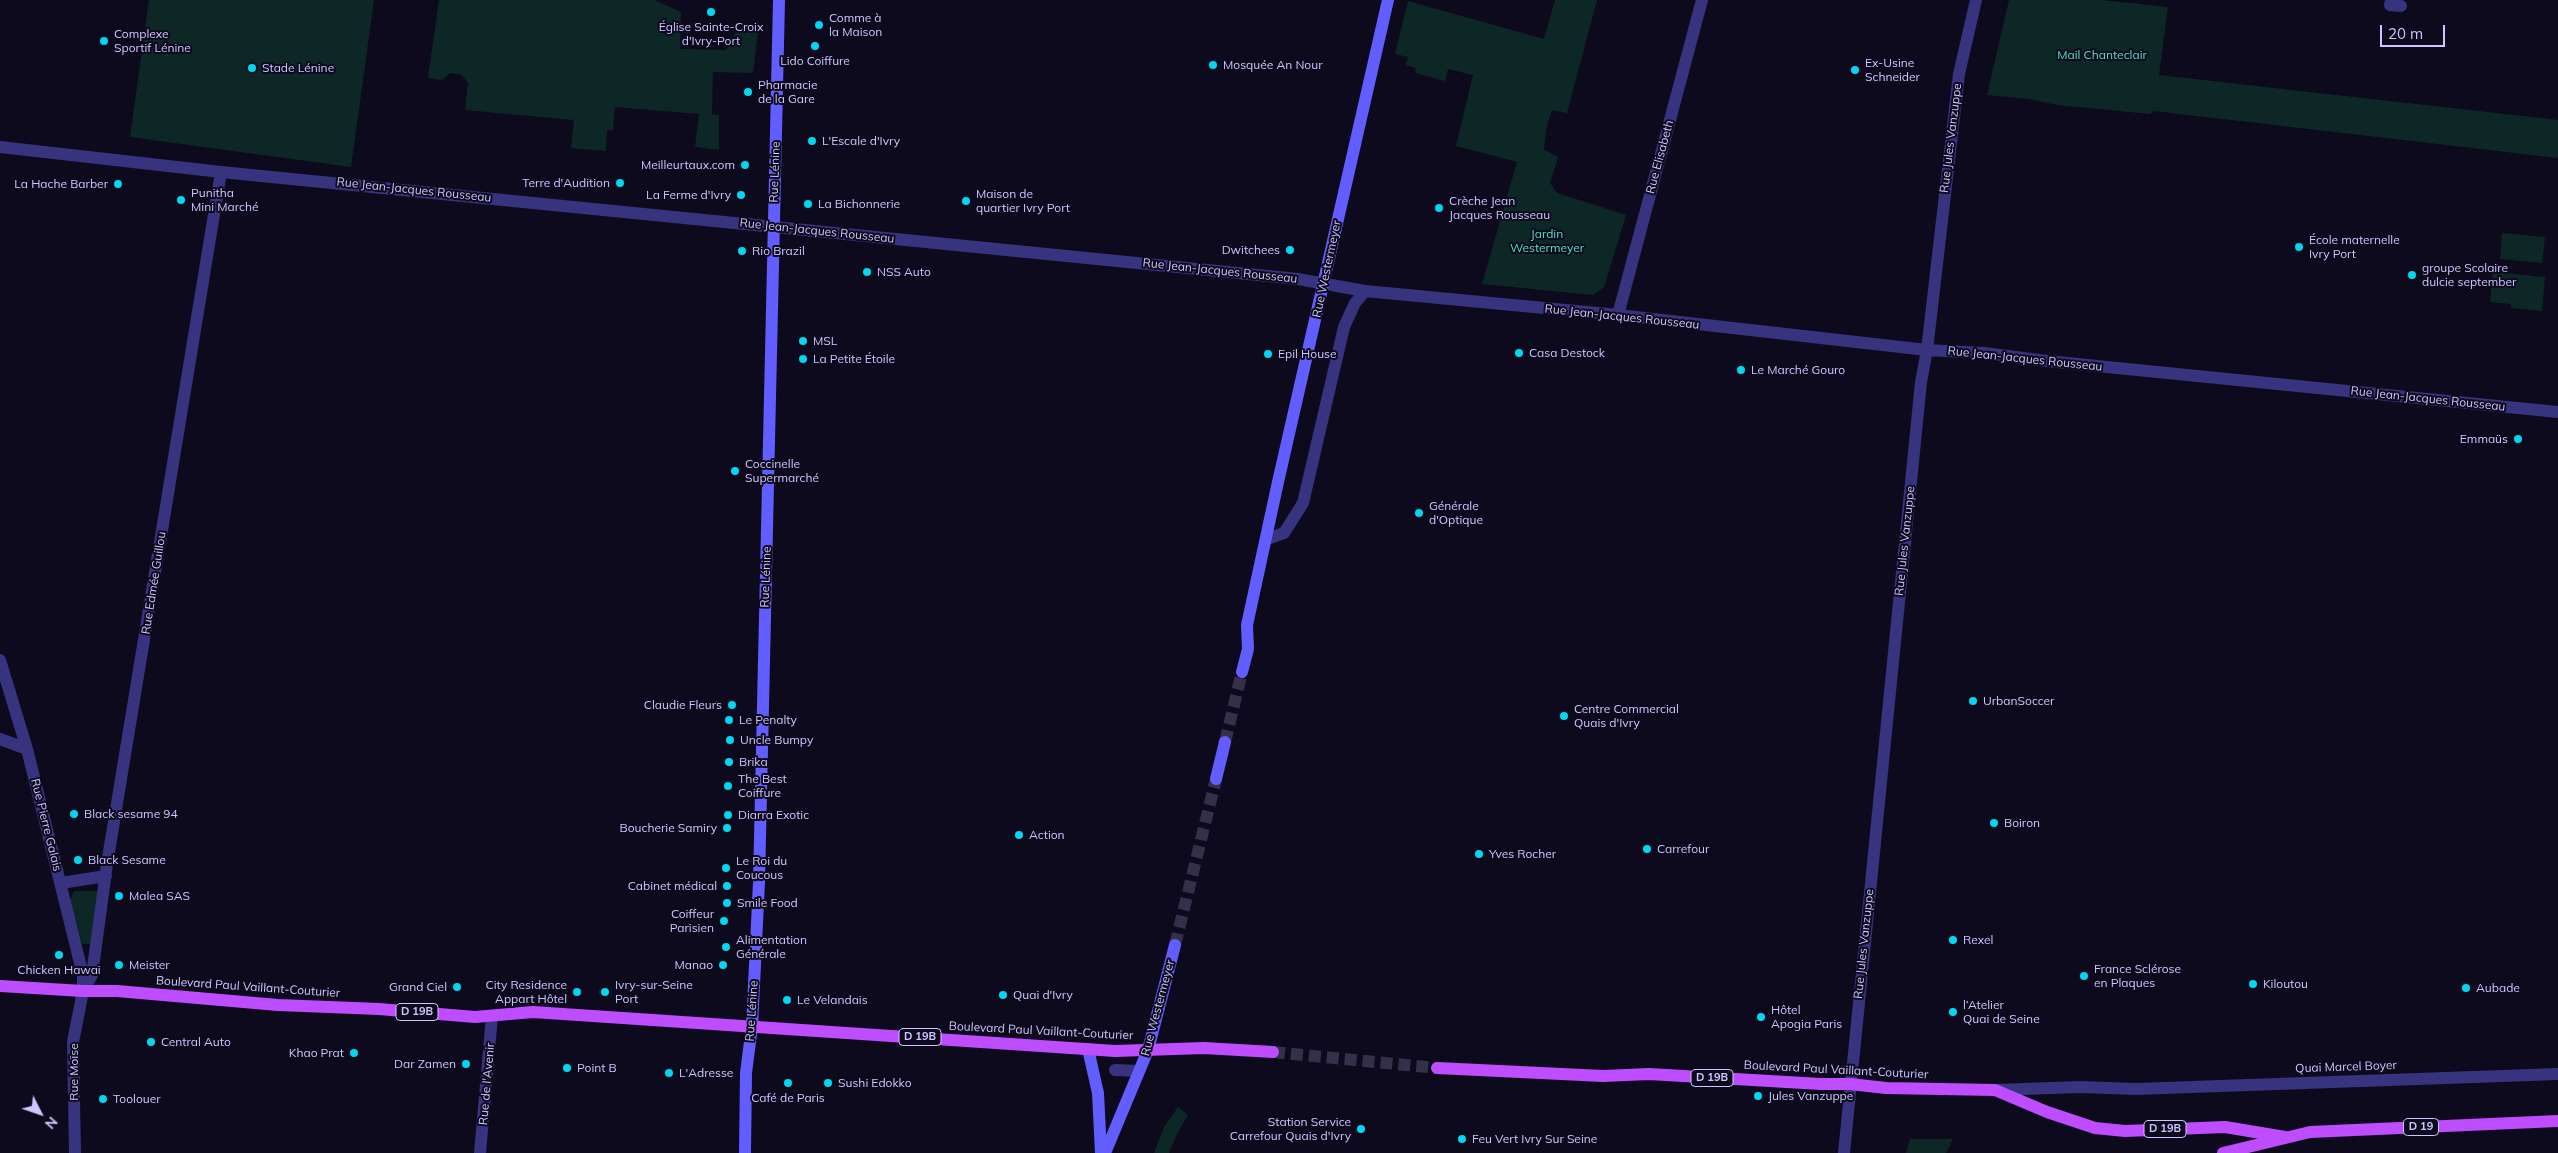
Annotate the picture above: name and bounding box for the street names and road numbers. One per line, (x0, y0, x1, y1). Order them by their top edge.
street label: Rue Jules Vanzuppe (1937, 82, 1965, 194)
street label: Rue Elisabeth (1643, 119, 1677, 195)
street label: Rue Lénine (767, 141, 783, 203)
street label: Rue Jean-Jacques Rousseau (336, 175, 492, 205)
street label: Rue Jean-Jacques Rousseau (739, 216, 895, 246)
street label: Rue Westermeyer (1310, 219, 1344, 319)
street label: Rue Jean-Jacques Rousseau (1142, 256, 1298, 286)
street label: Rue Jean-Jacques Rousseau (1544, 302, 1700, 332)
street label: Rue Jean-Jacques Rousseau (1947, 344, 2103, 374)
street label: Rue Jean-Jacques Rousseau (2350, 384, 2506, 414)
street label: Rue Jules Vanzuppe (1892, 485, 1918, 597)
street label: Rue Edmée Guillou (139, 531, 169, 635)
street label: Rue Lénine (758, 546, 774, 608)
street label: Rue Pierre Galais (27, 777, 65, 873)
street label: Rue Jules Vanzuppe (1851, 888, 1877, 1000)
street label: Rue Westermeyer (1138, 958, 1178, 1058)
street label: Boulevard Paul Vaillant-Couturier (155, 973, 341, 1001)
street label: Rue Lénine (743, 980, 761, 1042)
road number: D 19B (396, 1004, 438, 1020)
street label: Boulevard Paul Vaillant-Couturier (948, 1019, 1134, 1043)
road number: D 19B (899, 1028, 941, 1046)
street label: Rue de l'Avenir (476, 1042, 498, 1126)
street label: Rue Moïse (67, 1043, 81, 1101)
street label: Boulevard Paul Vaillant-Couturier (1743, 1058, 1929, 1082)
street label: Quai Marcel Boyer (2295, 1058, 2397, 1076)
road number: D 19B (1691, 1070, 1733, 1086)
road number: D 19 (2404, 1118, 2438, 1136)
road number: D 19B (2144, 1120, 2186, 1138)

